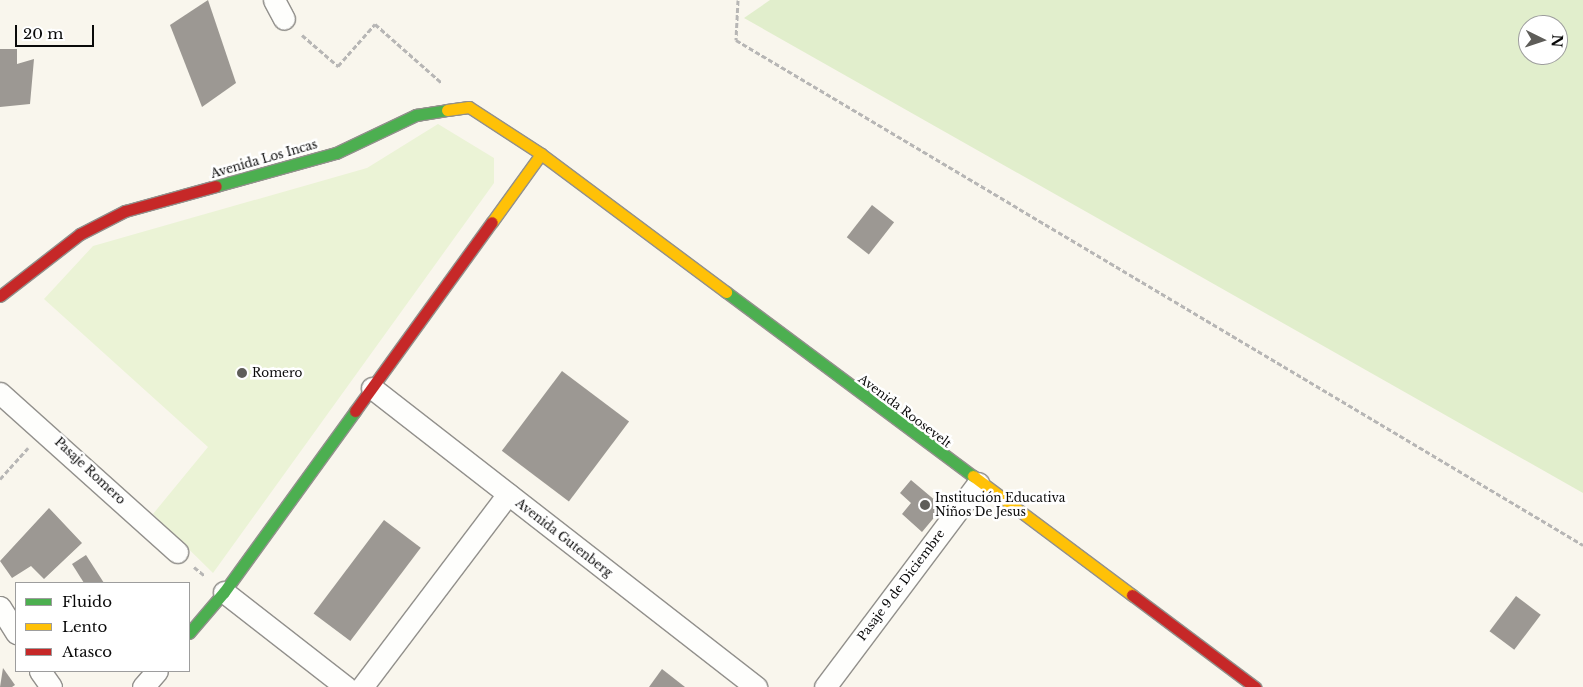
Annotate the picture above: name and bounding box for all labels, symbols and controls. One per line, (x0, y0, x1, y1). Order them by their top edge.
scale bar (18, 15, 96, 47)
north arrow (1518, 15, 1568, 65)
text: 20 m (23, 24, 63, 43)
text: N (1548, 34, 1566, 48)
street label: Avenida Los Incas (209, 137, 319, 181)
place label: Romero (252, 366, 302, 380)
marker: Romero (236, 367, 248, 379)
street label: Avenida Roosevelt (856, 371, 954, 451)
street label: Pasaje Romero (52, 435, 128, 507)
place label: Institución Educativa Niños De Jesus (935, 491, 1065, 519)
street label: Avenida Gutenberg (513, 496, 615, 580)
marker: Institución Educativa Niños De Jesus (919, 499, 931, 511)
street label: Pasaje 9 de Diciembre (854, 526, 948, 644)
legend (15, 582, 190, 672)
text: Fluido (62, 592, 112, 611)
text: Lento (62, 617, 107, 636)
text: Atasco (62, 642, 112, 661)

